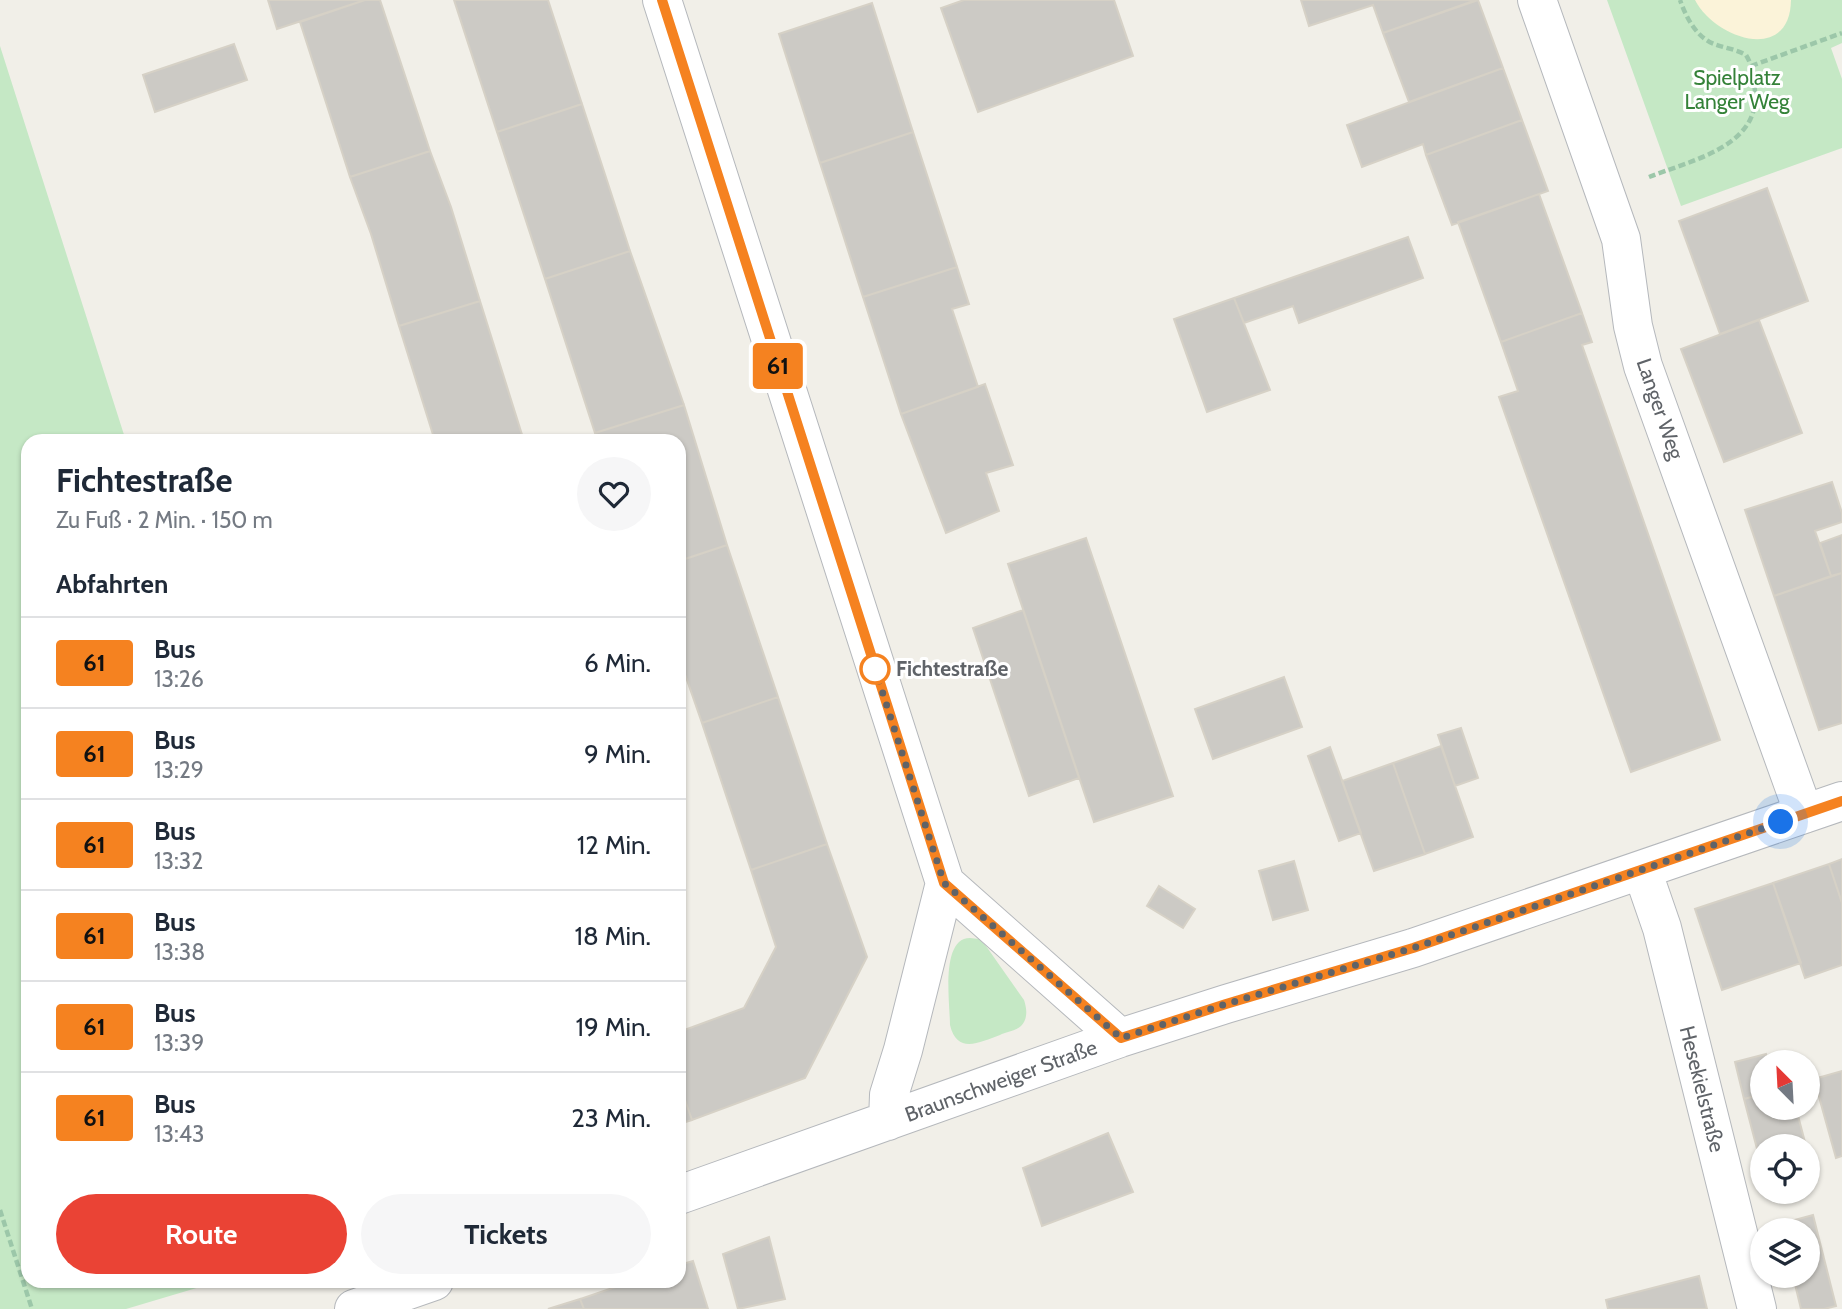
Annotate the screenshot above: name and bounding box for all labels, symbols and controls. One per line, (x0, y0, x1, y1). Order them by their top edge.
park label: Spielplatz Langer Weg (1684, 65, 1790, 114)
line badge: 61 (746, 343, 810, 389)
text: 61 (767, 351, 789, 380)
street label: Langer Weg (1632, 355, 1690, 463)
button: heart (577, 457, 651, 531)
text: Fichtestraße (56, 460, 232, 500)
text: Zu Fuß · 2 Min. · 150 m (56, 506, 273, 534)
text: Abfahrten (56, 568, 168, 600)
text: Bus (154, 633, 195, 665)
text: 6 Min. (584, 647, 651, 679)
text: 61 (83, 648, 106, 677)
marker: Fichtestraße (860, 654, 890, 684)
place label: Fichtestraße (896, 656, 1008, 681)
text: 13:26 (154, 665, 204, 693)
text: Bus (154, 724, 195, 756)
text: 9 Min. (584, 738, 651, 770)
text: 61 (83, 739, 106, 768)
text: 13:29 (154, 756, 204, 784)
your location (1763, 804, 1798, 839)
text: Bus (154, 815, 195, 847)
text: 12 Min. (577, 829, 651, 861)
text: 61 (83, 830, 106, 859)
text: 13:32 (154, 847, 203, 875)
text: Bus (154, 906, 195, 938)
text: 18 Min. (575, 920, 651, 952)
text: 61 (83, 921, 106, 950)
text: 13:38 (154, 938, 205, 966)
text: Bus (154, 997, 195, 1029)
text: 19 Min. (576, 1011, 651, 1043)
text: 61 (83, 1012, 106, 1041)
street label: Hesekielstraße (1675, 1023, 1730, 1155)
text: 13:39 (154, 1029, 204, 1057)
street label: Braunschweiger Straße (901, 1034, 1100, 1127)
north arrow (1750, 1050, 1820, 1120)
map controls (1750, 1050, 1820, 1288)
text: Bus (154, 1088, 195, 1120)
text: 23 Min. (571, 1102, 651, 1134)
text: 61 (83, 1103, 106, 1132)
text: 13:43 (154, 1120, 204, 1148)
button: locate (1750, 1134, 1820, 1204)
button: Route (56, 1194, 347, 1274)
button: Tickets (361, 1194, 651, 1274)
button: layers (1750, 1218, 1820, 1288)

